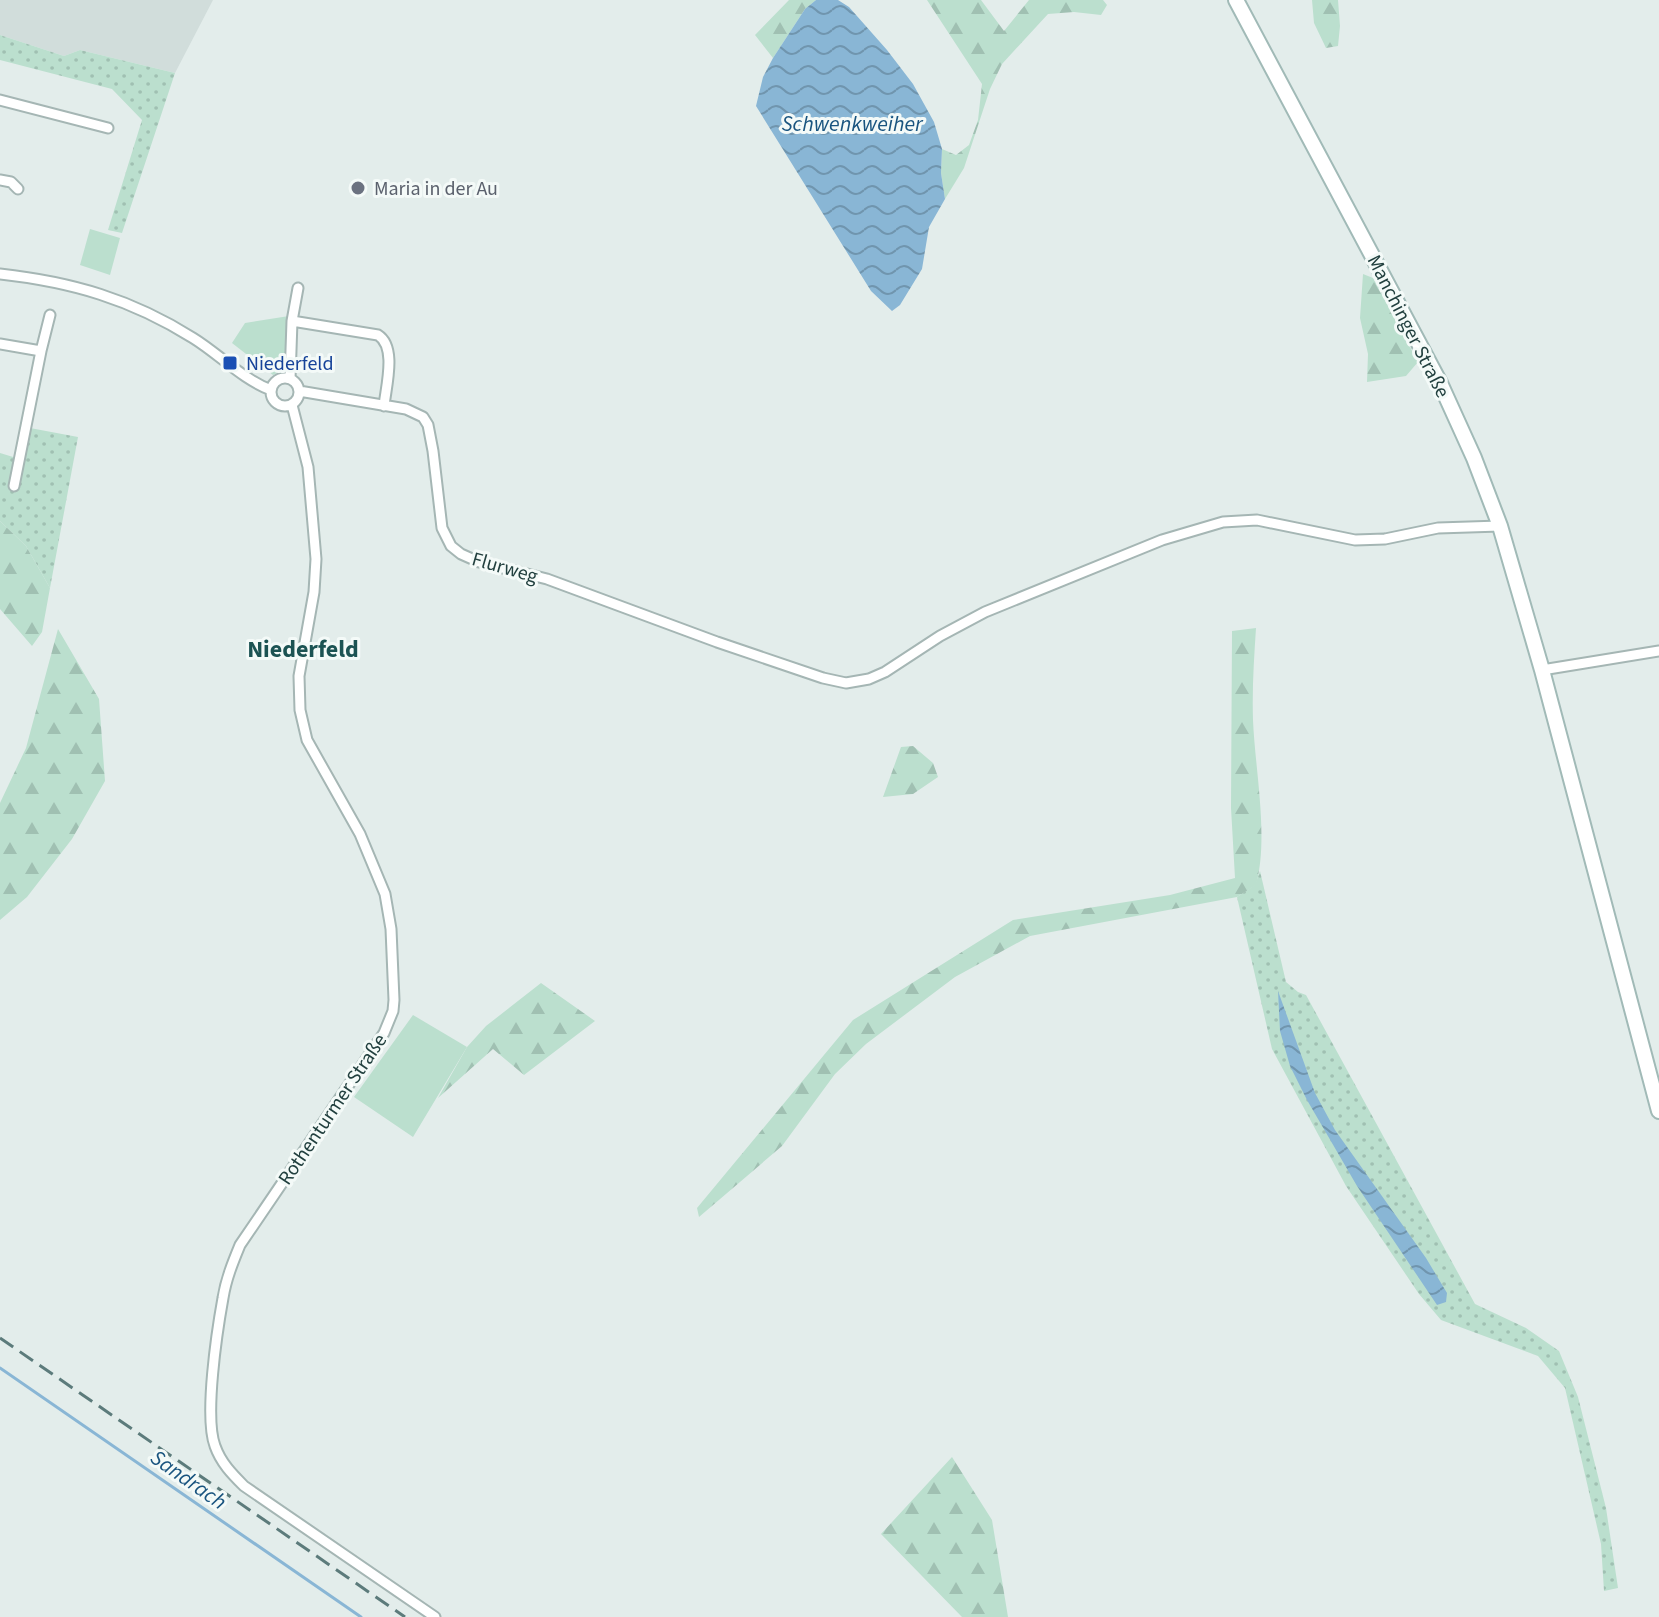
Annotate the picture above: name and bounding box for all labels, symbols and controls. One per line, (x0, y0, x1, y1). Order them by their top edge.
water label: Schwenkweiher (781, 108, 924, 140)
place label: Maria in der Au (374, 175, 498, 203)
marker: Maria in der Au (349, 179, 367, 197)
street label: Manchinger Straße (1360, 250, 1456, 403)
place label: Niederfeld (246, 350, 334, 378)
marker: Niederfeld (221, 354, 239, 372)
street label: Flurweg (469, 545, 541, 591)
district label: Niederfeld (247, 632, 359, 667)
street label: Rothenturmer Straße (272, 1028, 394, 1191)
water label: Sandrach (144, 1442, 233, 1518)

